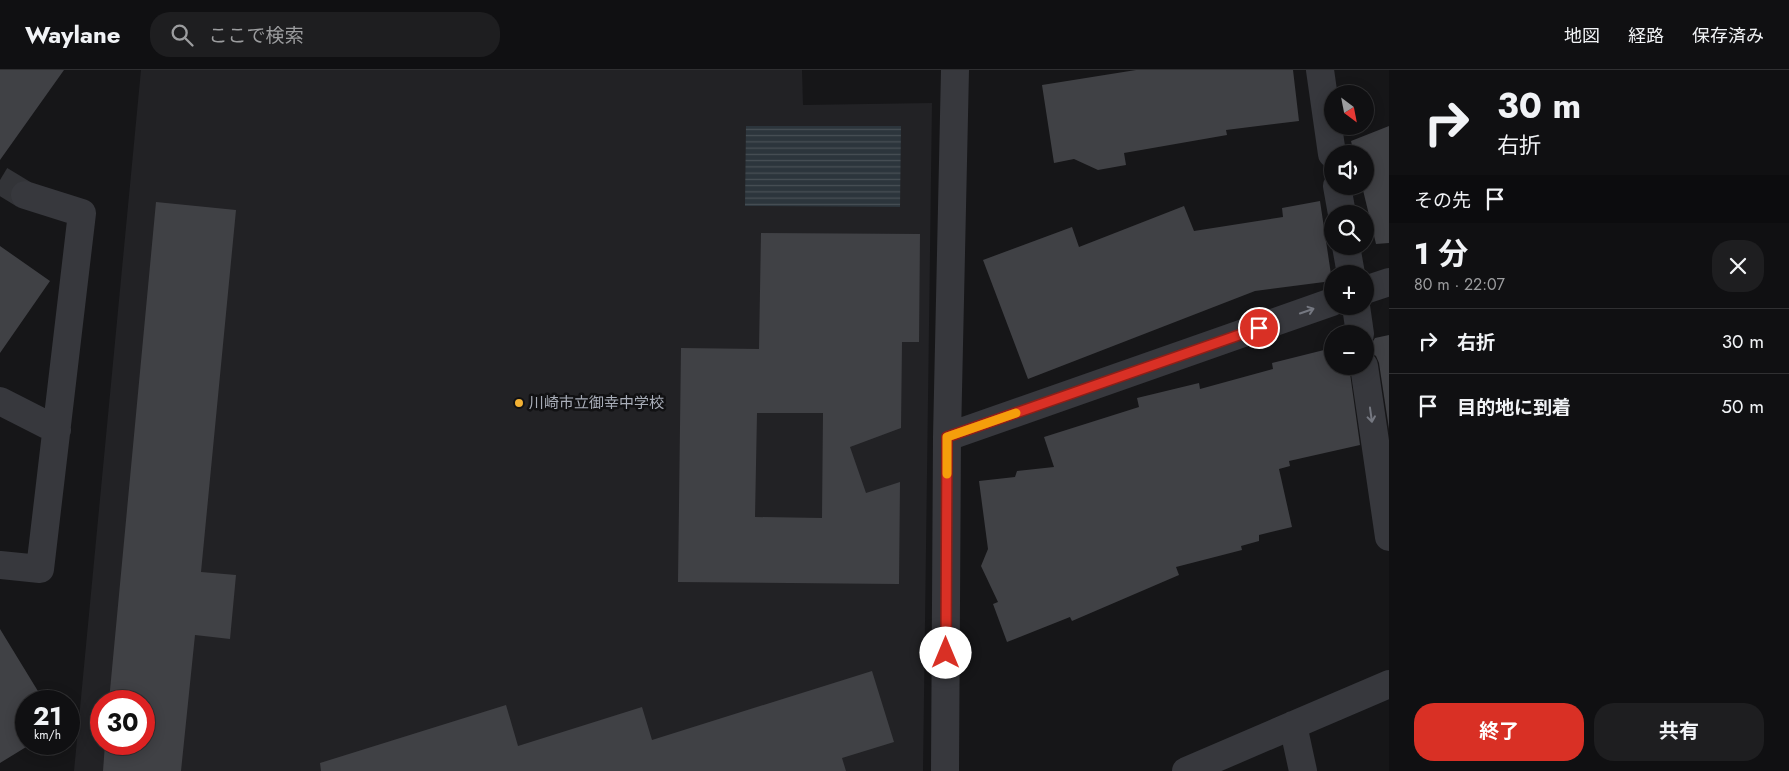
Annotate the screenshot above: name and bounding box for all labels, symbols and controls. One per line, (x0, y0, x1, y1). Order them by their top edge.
search box (150, 12, 500, 57)
text: Waylane (25, 17, 120, 52)
icon: search (168, 21, 196, 49)
text: ここで検索 (208, 22, 303, 49)
text: 地図 (1564, 23, 1600, 49)
text: 経路 (1628, 23, 1664, 49)
text: 保存済み (1692, 23, 1764, 49)
text: 30 m (1497, 81, 1581, 131)
north arrow (1324, 85, 1374, 135)
map controls (1324, 85, 1374, 375)
icon: right (1414, 90, 1479, 155)
text: 右折 (1497, 129, 1541, 161)
button: sound (1324, 145, 1374, 195)
icon: arrive (1481, 185, 1509, 213)
text: その先 (1414, 187, 1471, 214)
button: search (1324, 205, 1374, 255)
text: 1 分 (1414, 232, 1468, 275)
button: close (1712, 240, 1764, 292)
button: + (1324, 265, 1374, 315)
text: 80 m · 22:07 (1414, 273, 1505, 296)
one-way arrow (1298, 306, 1314, 315)
pin (1238, 307, 1280, 349)
icon: arrive (1245, 314, 1273, 342)
button: − (1324, 325, 1374, 375)
icon: right (1414, 327, 1442, 355)
text: 30 m (1722, 328, 1764, 355)
text: 右折 (1457, 329, 1495, 356)
place label: 川崎市立御幸中学校 (529, 392, 664, 414)
icon: arrive (1414, 392, 1442, 420)
text: 50 m (1721, 393, 1764, 420)
text: 目的地に到着 (1457, 394, 1571, 421)
marker: 川崎市立御幸中学校 (513, 397, 525, 409)
one-way arrow (1367, 406, 1377, 422)
position arrow (919, 626, 971, 678)
speed limit sign: 30 (90, 690, 155, 755)
text: 21 (33, 698, 62, 734)
button: 終了 (1414, 703, 1584, 761)
button: 共有 (1594, 703, 1764, 761)
text: km/h (34, 726, 61, 744)

